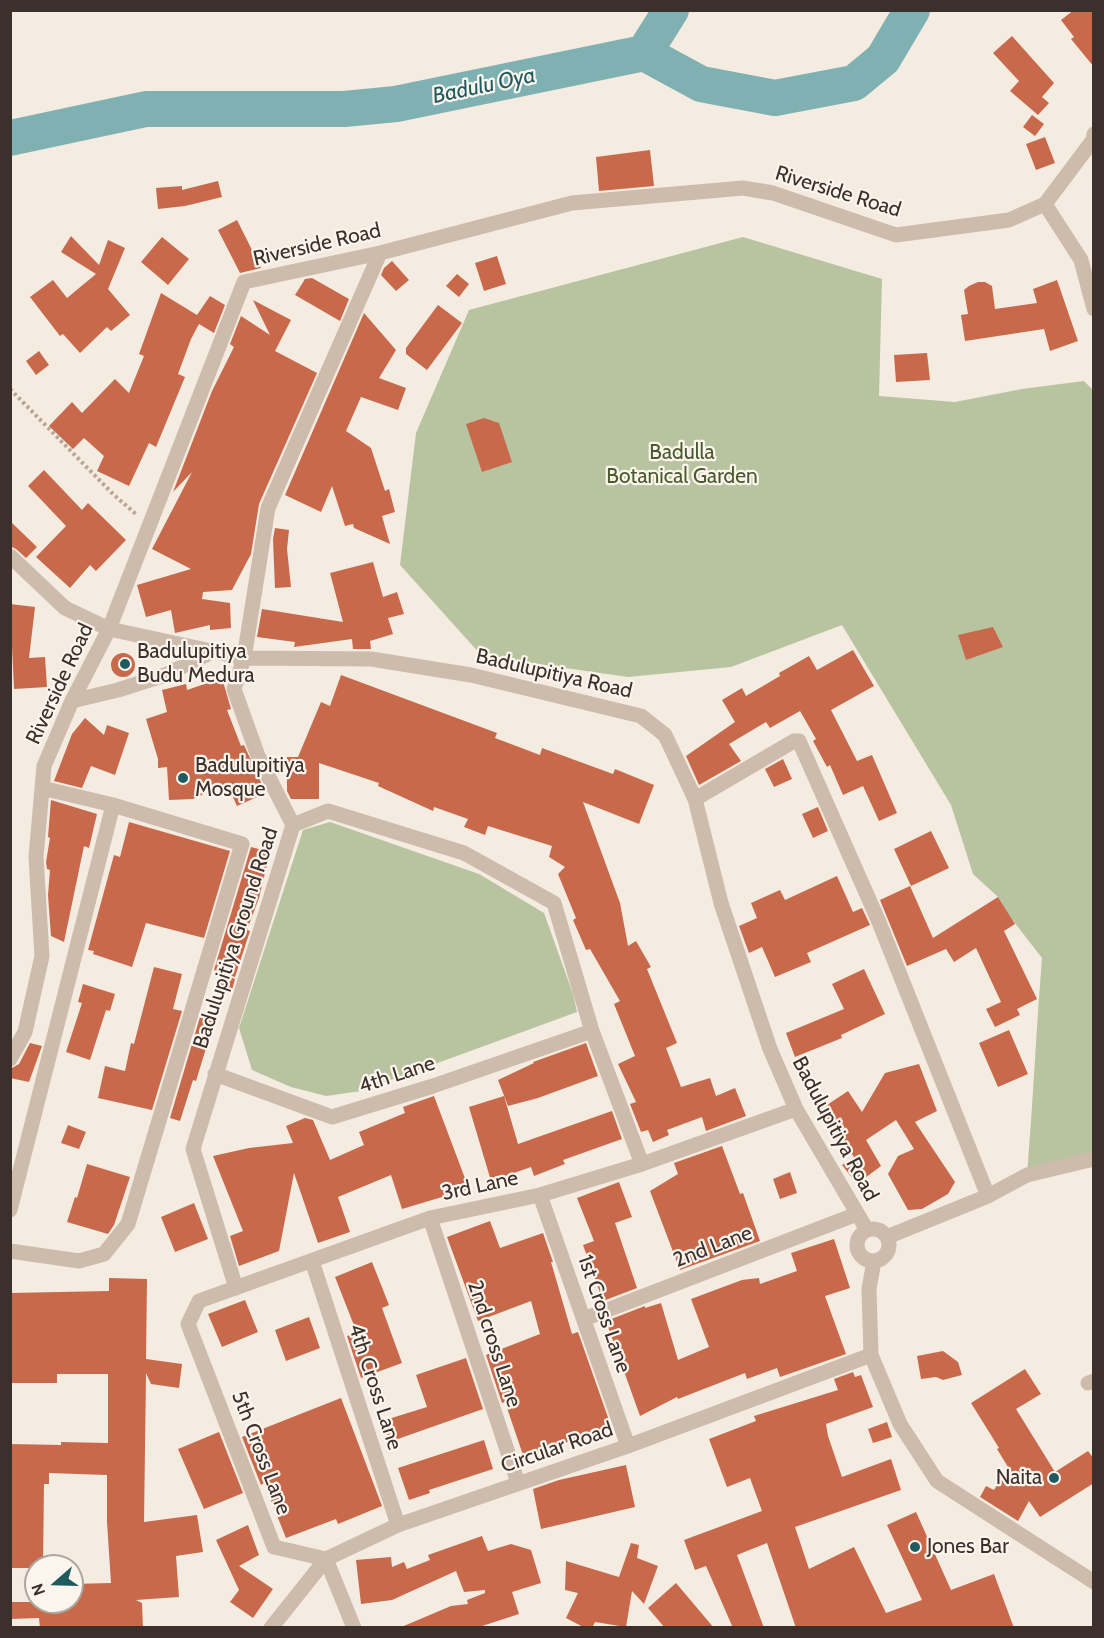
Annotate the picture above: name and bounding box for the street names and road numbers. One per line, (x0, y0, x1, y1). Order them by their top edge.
street label: Riverside Road (772, 161, 904, 223)
street label: Riverside Road (251, 218, 383, 272)
street label: Riverside Road (21, 620, 99, 748)
street label: Badulupitiya Road (473, 644, 635, 704)
street label: Badulupitiya Ground Road (188, 824, 284, 1052)
street label: 4th Lane (356, 1051, 438, 1099)
street label: Badulupitiya Road (786, 1053, 884, 1205)
street label: 3rd Lane (440, 1166, 520, 1206)
street label: 2nd Lane (670, 1221, 756, 1273)
street label: 1st Cross Lane (572, 1252, 636, 1376)
street label: 2nd cross Lane (462, 1277, 526, 1411)
street label: 4th Cross Lane (343, 1321, 407, 1453)
street label: 5th Cross Lane (226, 1388, 296, 1518)
street label: Circular Road (498, 1417, 616, 1479)

